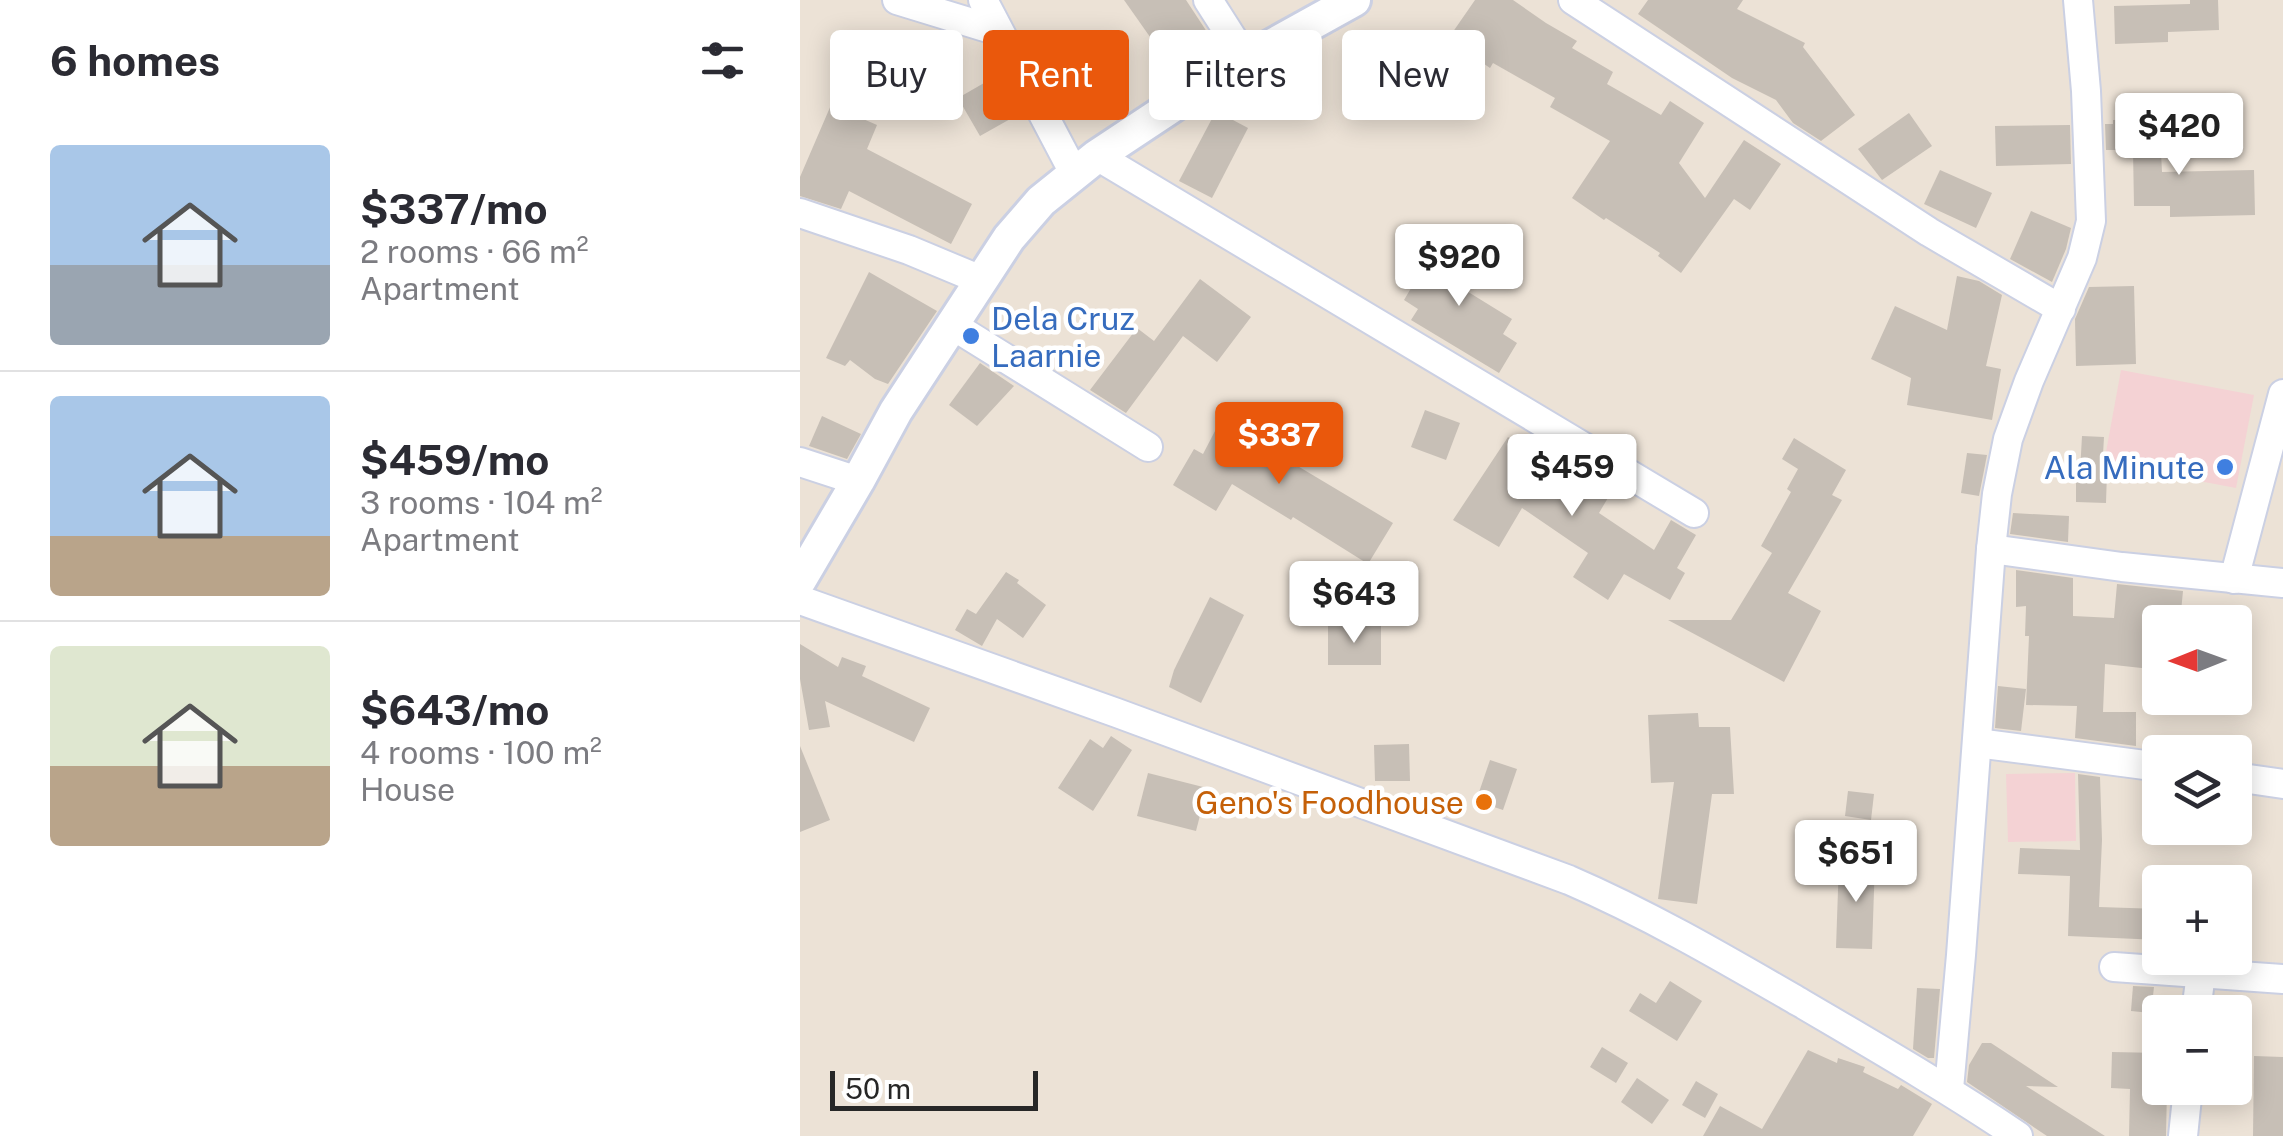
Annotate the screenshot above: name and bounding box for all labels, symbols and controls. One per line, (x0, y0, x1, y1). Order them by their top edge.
chip: Buy (830, 30, 963, 120)
chip: Rent (983, 30, 1129, 120)
chip: Filters (1149, 30, 1322, 120)
chip: New (1342, 30, 1485, 120)
icon: filters (695, 33, 750, 88)
text: 6 homes (50, 36, 220, 85)
pin: $420 (2120, 93, 2238, 178)
text: $420 (2137, 107, 2221, 144)
text: $337/mo (360, 184, 548, 233)
icon: home (130, 185, 250, 305)
pin: $920 (1400, 224, 1518, 309)
text: 2 rooms · 66 m² (360, 233, 588, 270)
text: $920 (1417, 238, 1501, 275)
text: Apartment (360, 270, 520, 307)
place label: Dela Cruz Laarnie (991, 300, 1135, 374)
marker: Dela Cruz Laarnie (960, 325, 982, 347)
pin: $337 (1220, 402, 1338, 487)
text: $337 (1237, 416, 1321, 453)
pin: $459 (1513, 434, 1631, 519)
text: $459/mo (360, 435, 549, 484)
icon: home (130, 436, 250, 556)
text: $459 (1529, 448, 1615, 485)
place label: Ala Minute (2044, 449, 2205, 486)
marker: Ala Minute (2214, 456, 2236, 478)
text: 3 rooms · 104 m² (360, 484, 603, 521)
text: Apartment (360, 521, 520, 558)
pin: $643 (1295, 561, 1413, 646)
text: $643 (1311, 575, 1397, 612)
north arrow (2142, 605, 2252, 715)
map controls (2142, 605, 2252, 1105)
text: $643/mo (360, 685, 549, 734)
icon: home (130, 686, 250, 806)
text: 4 rooms · 100 m² (360, 734, 602, 771)
button: layers (2142, 735, 2252, 845)
text: House (360, 771, 455, 808)
place label: Geno's Foodhouse (1195, 784, 1464, 821)
marker: Geno's Foodhouse (1473, 791, 1495, 813)
pin: $651 (1797, 820, 1915, 905)
text: $651 (1817, 834, 1895, 871)
button: + (2142, 865, 2252, 975)
button: − (2142, 995, 2252, 1105)
scale bar (830, 1066, 1038, 1110)
text: 50 m (845, 1072, 911, 1105)

